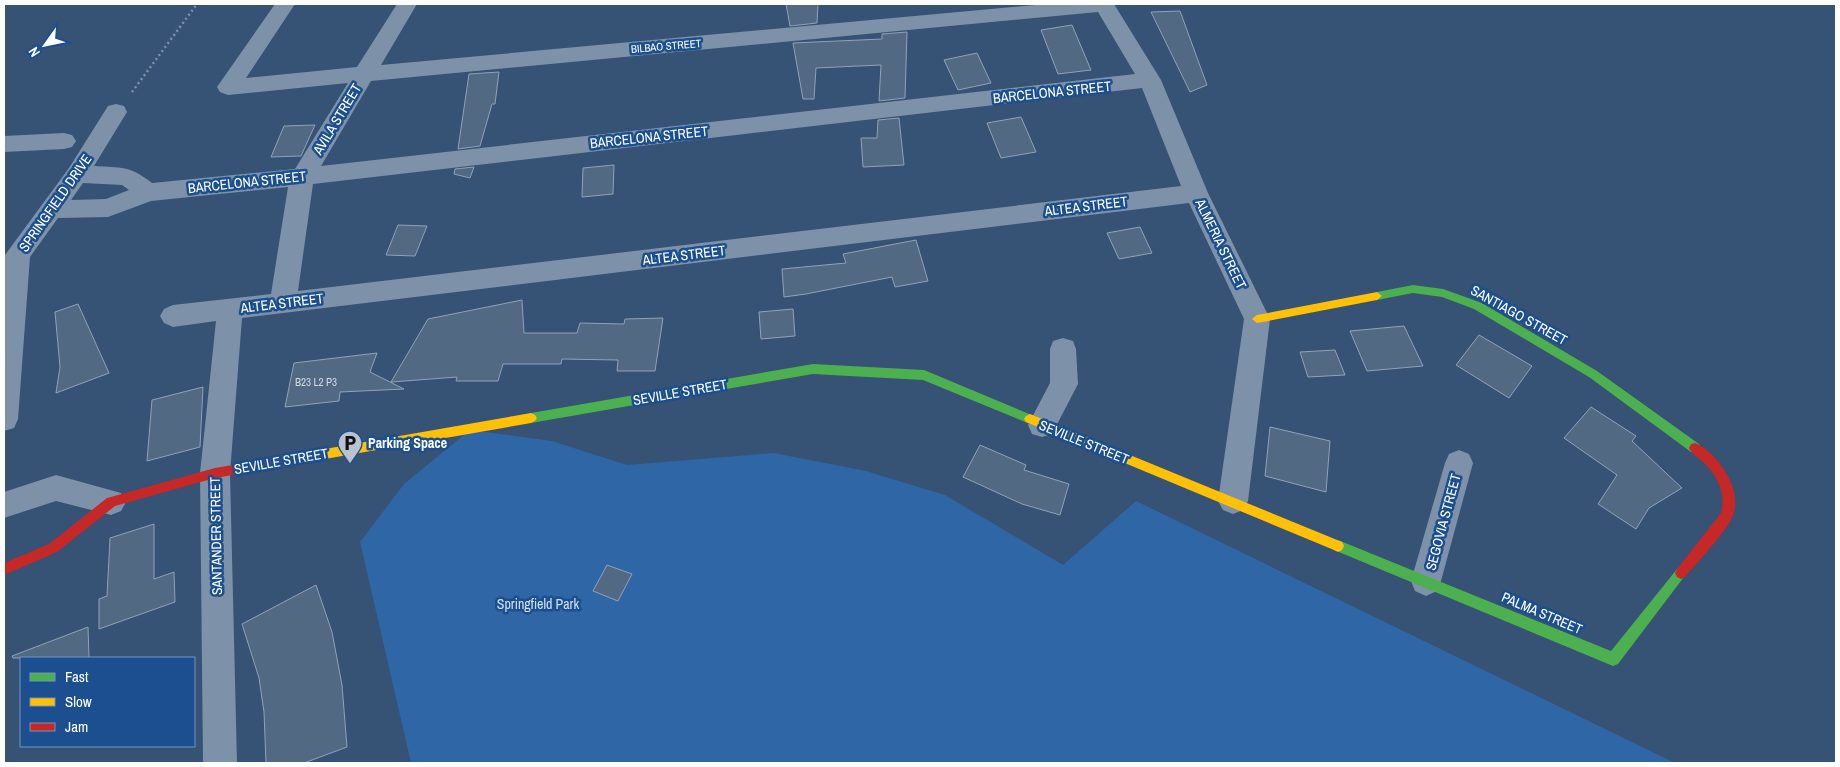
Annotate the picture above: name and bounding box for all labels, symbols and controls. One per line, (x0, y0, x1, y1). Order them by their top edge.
north arrow (20, 20, 70, 70)
street label: BILBAO STREET (630, 36, 702, 56)
text: N (24, 44, 44, 60)
street label: BARCELONA STREET (992, 77, 1112, 107)
street label: AVILA STREET (308, 80, 365, 159)
street label: BARCELONA STREET (589, 122, 709, 152)
street label: SPRINGFIELD DRIVE (15, 151, 95, 255)
street label: BARCELONA STREET (187, 167, 307, 197)
street label: ALTEA STREET (1043, 192, 1128, 220)
street label: ALMERIA STREET (1191, 195, 1251, 292)
street label: ALTEA STREET (641, 241, 726, 269)
street label: SANTIAGO STREET (1467, 281, 1571, 349)
street label: ALTEA STREET (239, 289, 324, 317)
house number: B23 L2 P3 (295, 375, 337, 389)
street label: SEVILLE STREET (632, 375, 728, 409)
street label: SEVILLE STREET (1037, 416, 1131, 468)
parking icon: Parking Space (337, 430, 363, 464)
place label: Parking Space (368, 434, 447, 452)
street label: SEVILLE STREET (233, 444, 329, 478)
street label: SEGOVIA STREET (1421, 472, 1465, 572)
street label: SANTANDER STREET (206, 477, 226, 595)
street label: PALMA STREET (1499, 588, 1585, 638)
park label: Springfield Park (497, 595, 579, 613)
legend (20, 657, 195, 747)
text: Fast (65, 666, 89, 687)
text: Slow (65, 691, 92, 712)
text: Jam (65, 716, 88, 737)

